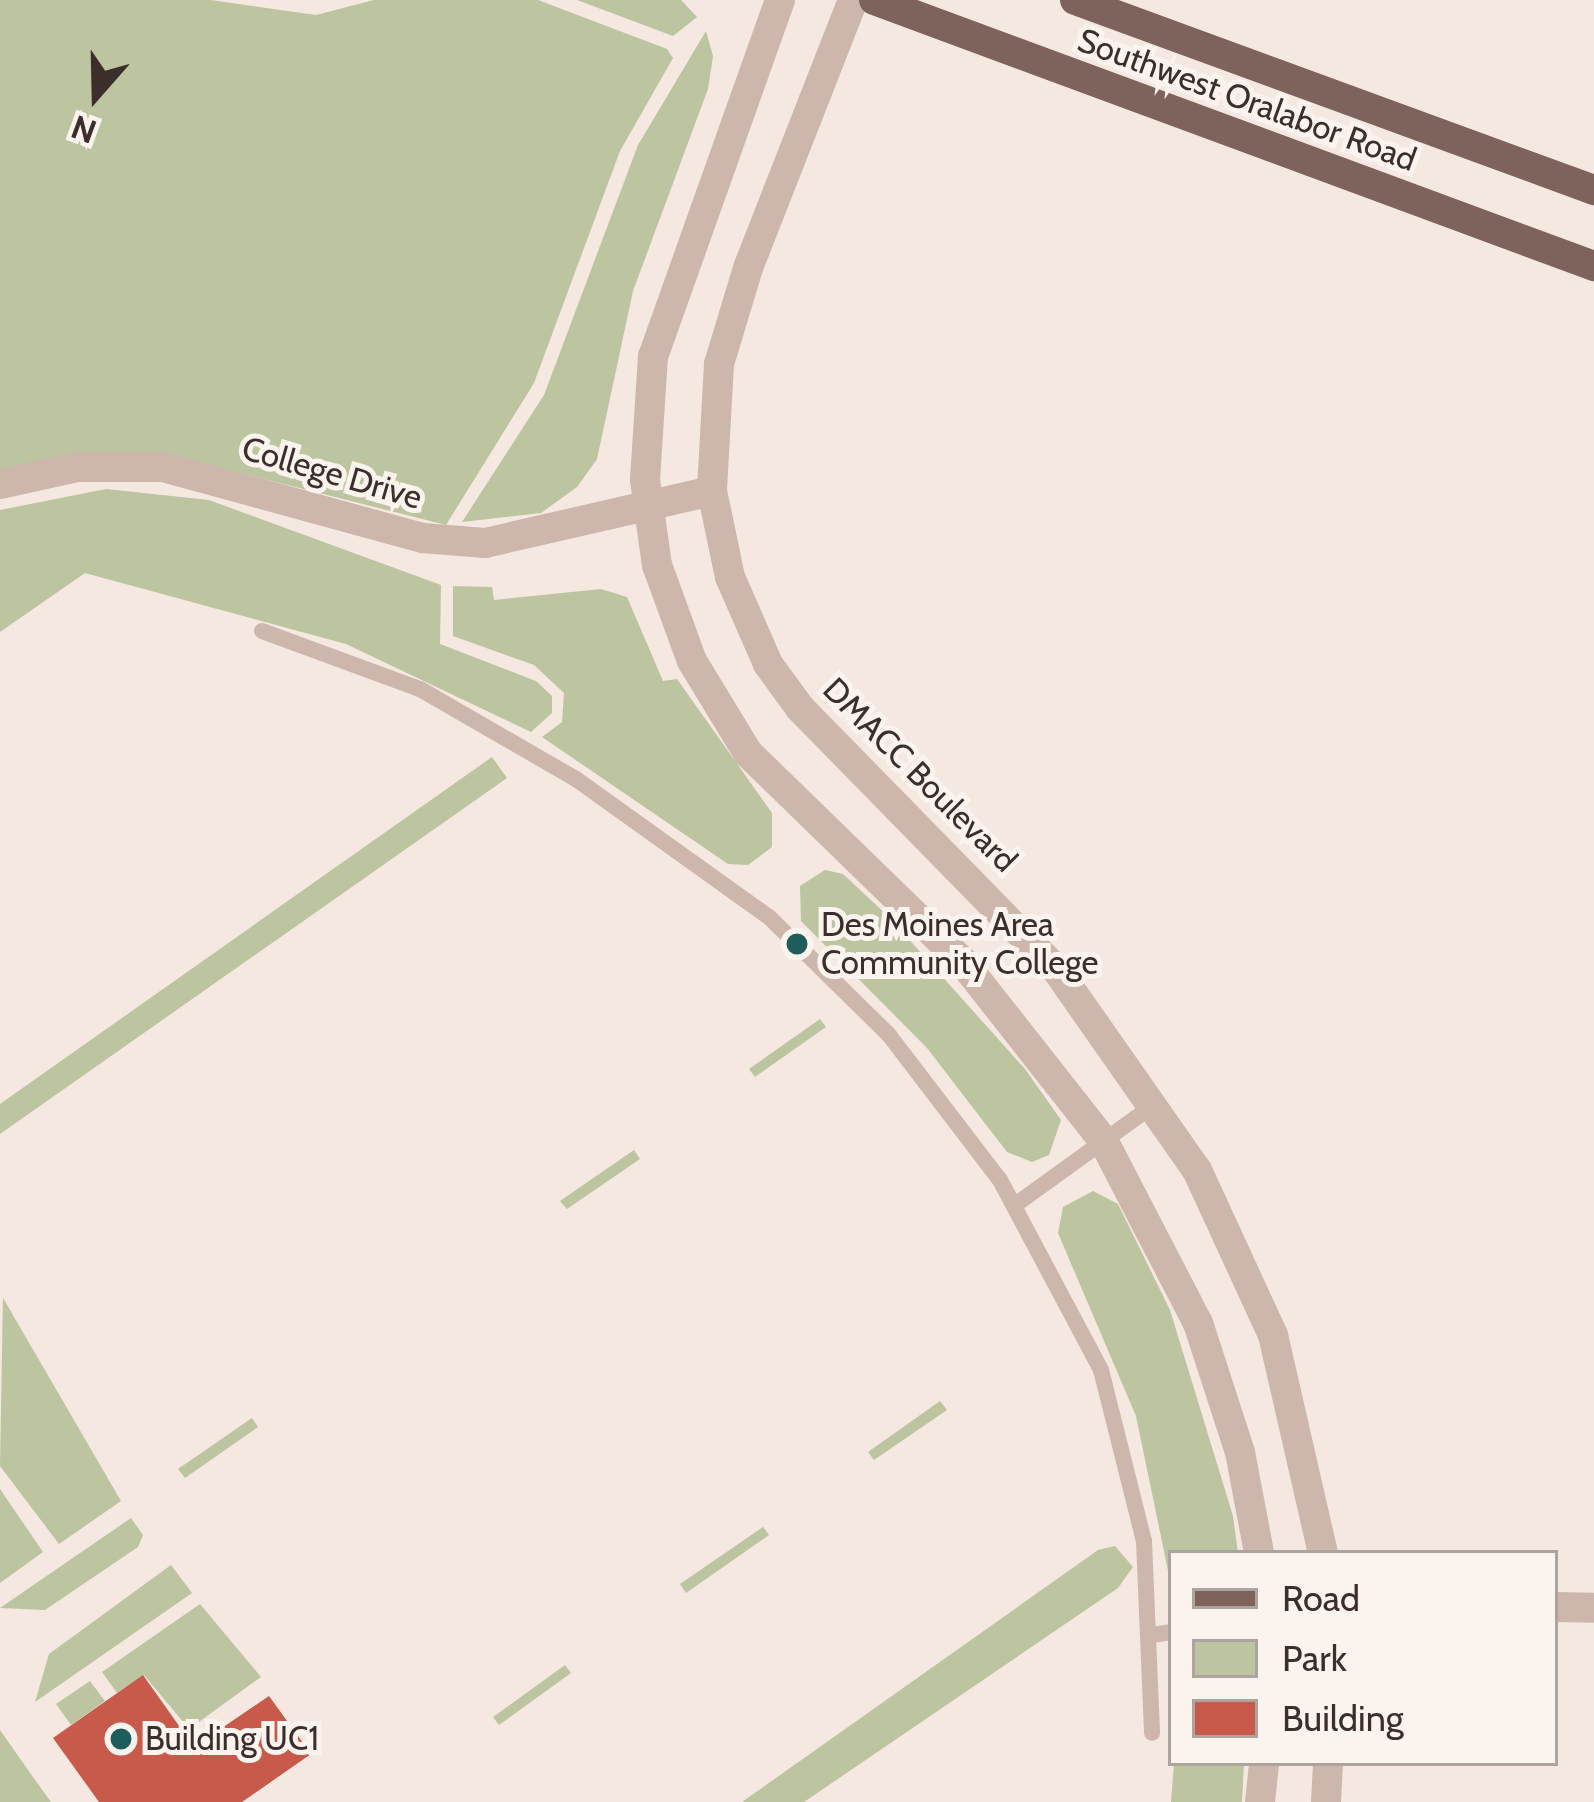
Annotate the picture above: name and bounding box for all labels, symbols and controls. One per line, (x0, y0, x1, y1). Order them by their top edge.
street label: Southwest Oralabor Road (1072, 20, 1422, 180)
north arrow (36, 36, 156, 156)
text: N (66, 107, 101, 153)
street label: College Drive (238, 428, 426, 518)
street label: DMACC Boulevard (815, 670, 1025, 880)
place label: Des Moines Area Community College (821, 905, 1098, 983)
marker: Des Moines Area Community College (784, 931, 810, 957)
legend (1168, 1550, 1558, 1766)
text: Road (1282, 1576, 1360, 1620)
text: Park (1282, 1636, 1347, 1680)
text: Building (1282, 1696, 1404, 1740)
place label: Building UC1 (145, 1719, 319, 1759)
marker: Building UC1 (108, 1726, 134, 1752)

